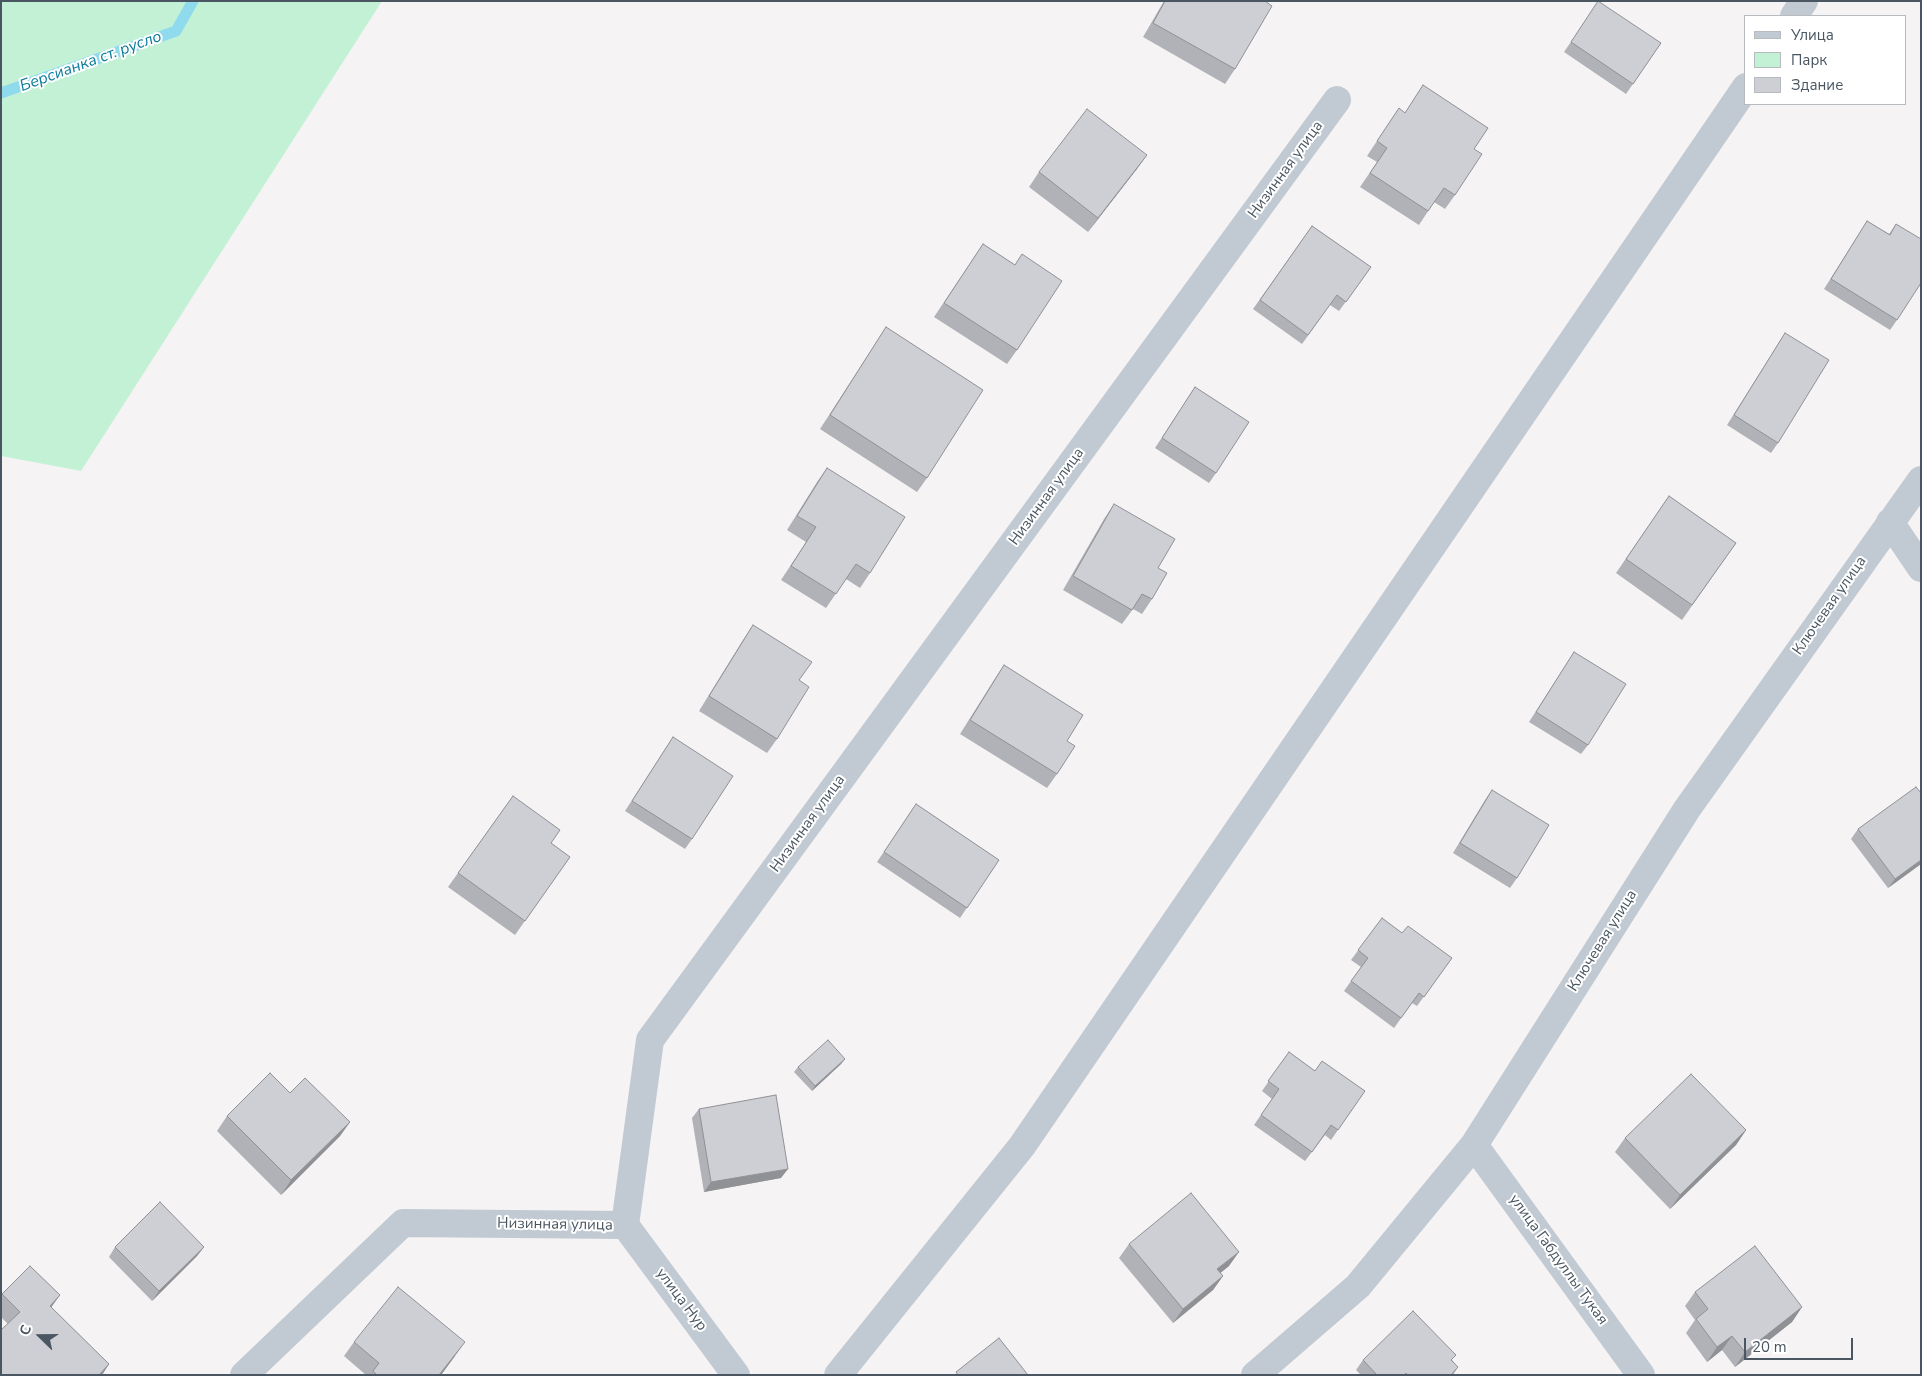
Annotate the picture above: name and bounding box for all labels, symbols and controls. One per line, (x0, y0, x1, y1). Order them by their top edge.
legend (1744, 15, 1907, 105)
text: Улица (1791, 25, 1834, 45)
water label: Берсианка ст. русло (17, 27, 165, 97)
text: Парк (1791, 50, 1827, 70)
text: Здание (1791, 75, 1843, 95)
street label: Низинная улица (1245, 118, 1327, 222)
street label: Низинная улица (1006, 445, 1088, 549)
street label: Ключевая улица (1789, 553, 1871, 659)
street label: Низинная улица (767, 772, 849, 876)
street label: Ключевая улица (1565, 887, 1641, 995)
street label: улица Габдуллы Тукая (1505, 1191, 1611, 1329)
street label: Низинная улица (497, 1215, 613, 1235)
street label: улица Нур (652, 1265, 710, 1335)
north arrow (15, 1311, 65, 1361)
text: С (15, 1322, 36, 1338)
scale bar (1747, 1328, 1856, 1360)
text: 20 m (1752, 1337, 1787, 1357)

